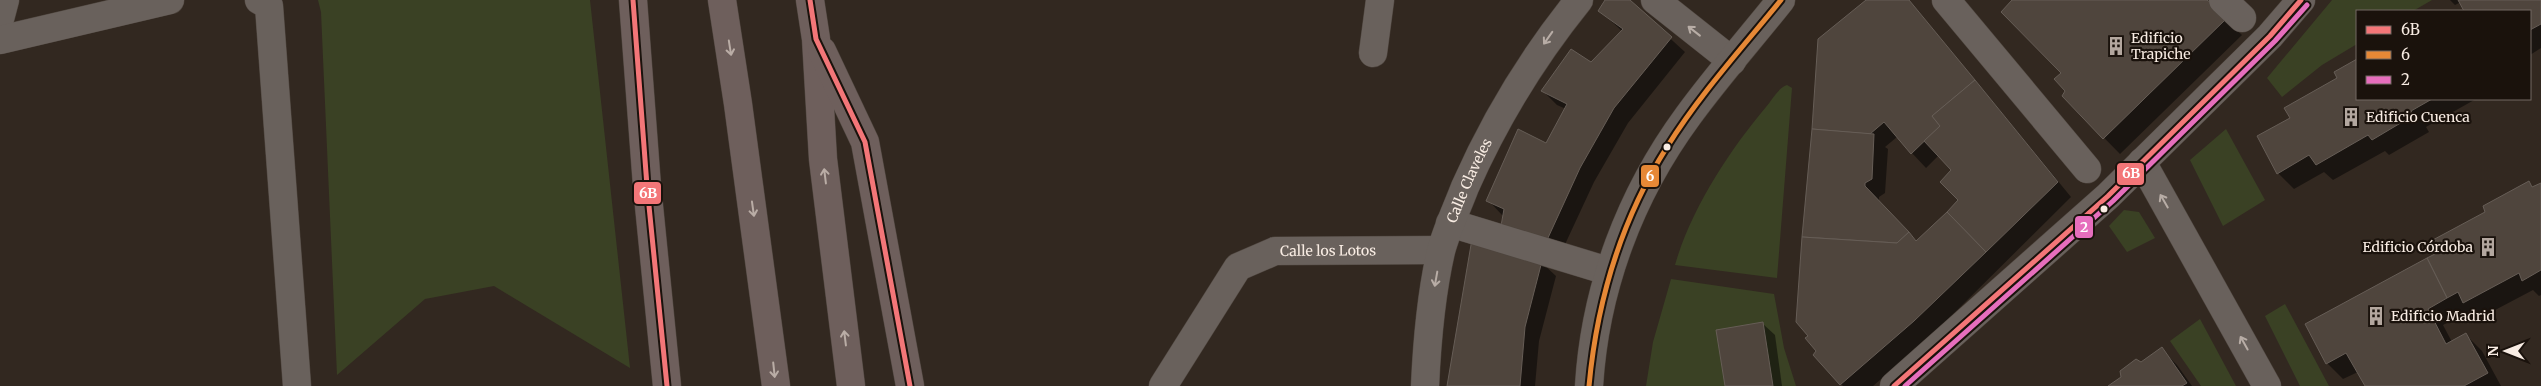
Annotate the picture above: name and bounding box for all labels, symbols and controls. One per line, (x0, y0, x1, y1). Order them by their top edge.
legend (2356, 10, 2531, 100)
text: 6B (2401, 20, 2420, 39)
one-way arrow (1688, 25, 1701, 36)
place label: Edificio Trapiche (2131, 29, 2191, 63)
one-way arrow (1543, 31, 1553, 45)
building icon: Edificio Trapiche (2105, 35, 2127, 57)
one-way arrow (725, 40, 735, 56)
text: 6 (2401, 45, 2410, 64)
text: 2 (2401, 70, 2410, 89)
building icon: Edificio Cuenca (2340, 106, 2362, 128)
place label: Edificio Cuenca (2366, 108, 2470, 126)
street label: Calle Claveles (1442, 135, 1496, 225)
unlabelled marker (1662, 142, 1672, 152)
line badge: 6B (2116, 162, 2145, 186)
line badge: 6 (1640, 164, 1660, 188)
text: 6B (2122, 164, 2140, 182)
text: 6 (1646, 167, 1655, 185)
one-way arrow (820, 169, 830, 185)
line badge: 6B (633, 181, 662, 205)
text: 6B (639, 184, 657, 202)
one-way arrow (2159, 194, 2169, 209)
one-way arrow (748, 201, 758, 217)
unlabelled marker (2099, 204, 2109, 214)
line badge: 2 (2074, 215, 2094, 239)
text: 2 (2080, 218, 2088, 236)
building icon: Edificio Córdoba (2477, 236, 2499, 258)
place label: Edificio Córdoba (2362, 238, 2473, 256)
street label: Calle los Lotos (1280, 241, 1376, 260)
one-way arrow (1431, 270, 1441, 286)
building icon: Edificio Madrid (2365, 305, 2387, 327)
place label: Edificio Madrid (2391, 307, 2496, 325)
north arrow (2481, 326, 2531, 376)
one-way arrow (840, 330, 850, 346)
one-way arrow (2238, 336, 2248, 351)
text: N (2484, 345, 2502, 357)
one-way arrow (769, 362, 779, 378)

